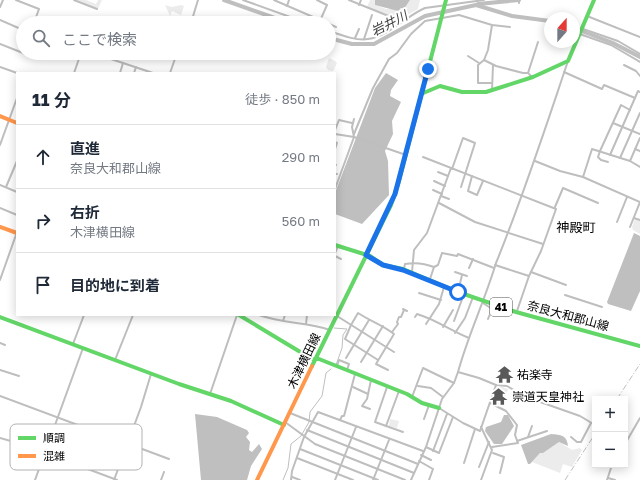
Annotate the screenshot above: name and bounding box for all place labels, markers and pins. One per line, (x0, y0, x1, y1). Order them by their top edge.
temple icon: 祐楽寺 (494, 365, 514, 385)
place label: 祐楽寺 (517, 367, 553, 382)
temple icon: 崇道天皇神社 (489, 387, 509, 407)
place label: 崇道天皇神社 (512, 389, 584, 404)

